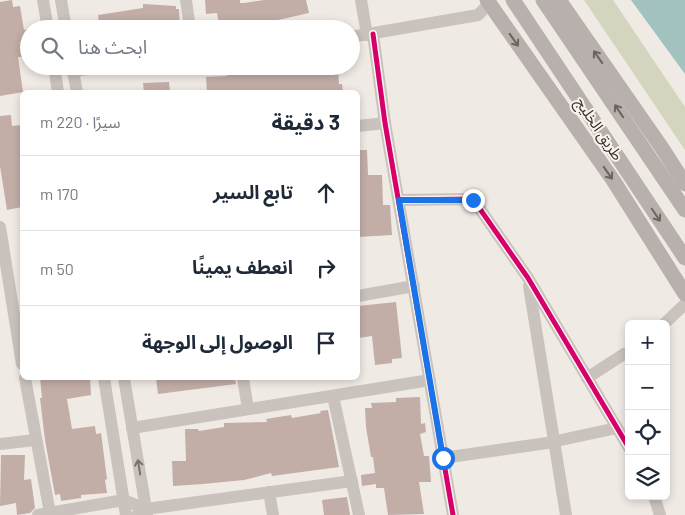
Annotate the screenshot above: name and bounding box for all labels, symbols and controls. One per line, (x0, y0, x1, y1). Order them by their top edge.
search box (20, 20, 360, 75)
one-way arrow (509, 33, 520, 46)
icon: search (38, 34, 66, 62)
text: ابحث هنا (78, 35, 147, 58)
one-way arrow (593, 50, 603, 64)
street label: طريق الخليج (569, 94, 627, 166)
one-way arrow (614, 104, 625, 118)
text: 3 دقيقة (272, 109, 340, 134)
text: سيرًا · 220 m (40, 112, 121, 131)
one-way arrow (603, 166, 613, 180)
icon: ahead (312, 179, 340, 207)
text: تابع السير (213, 180, 293, 203)
text: 170 m (40, 184, 79, 203)
route end (462, 189, 485, 212)
one-way arrow (651, 208, 662, 222)
icon: right (312, 254, 340, 282)
text: انعطف يمينًا (192, 255, 293, 278)
text: 50 m (40, 259, 74, 278)
map controls (625, 320, 670, 500)
button: + (625, 320, 670, 365)
icon: arrive (312, 329, 340, 357)
text: الوصول إلى الوجهة (142, 330, 293, 353)
button: − (625, 365, 670, 410)
button: locate (625, 410, 670, 455)
route start (432, 447, 455, 470)
button: layers (625, 455, 670, 500)
one-way arrow (134, 459, 144, 475)

